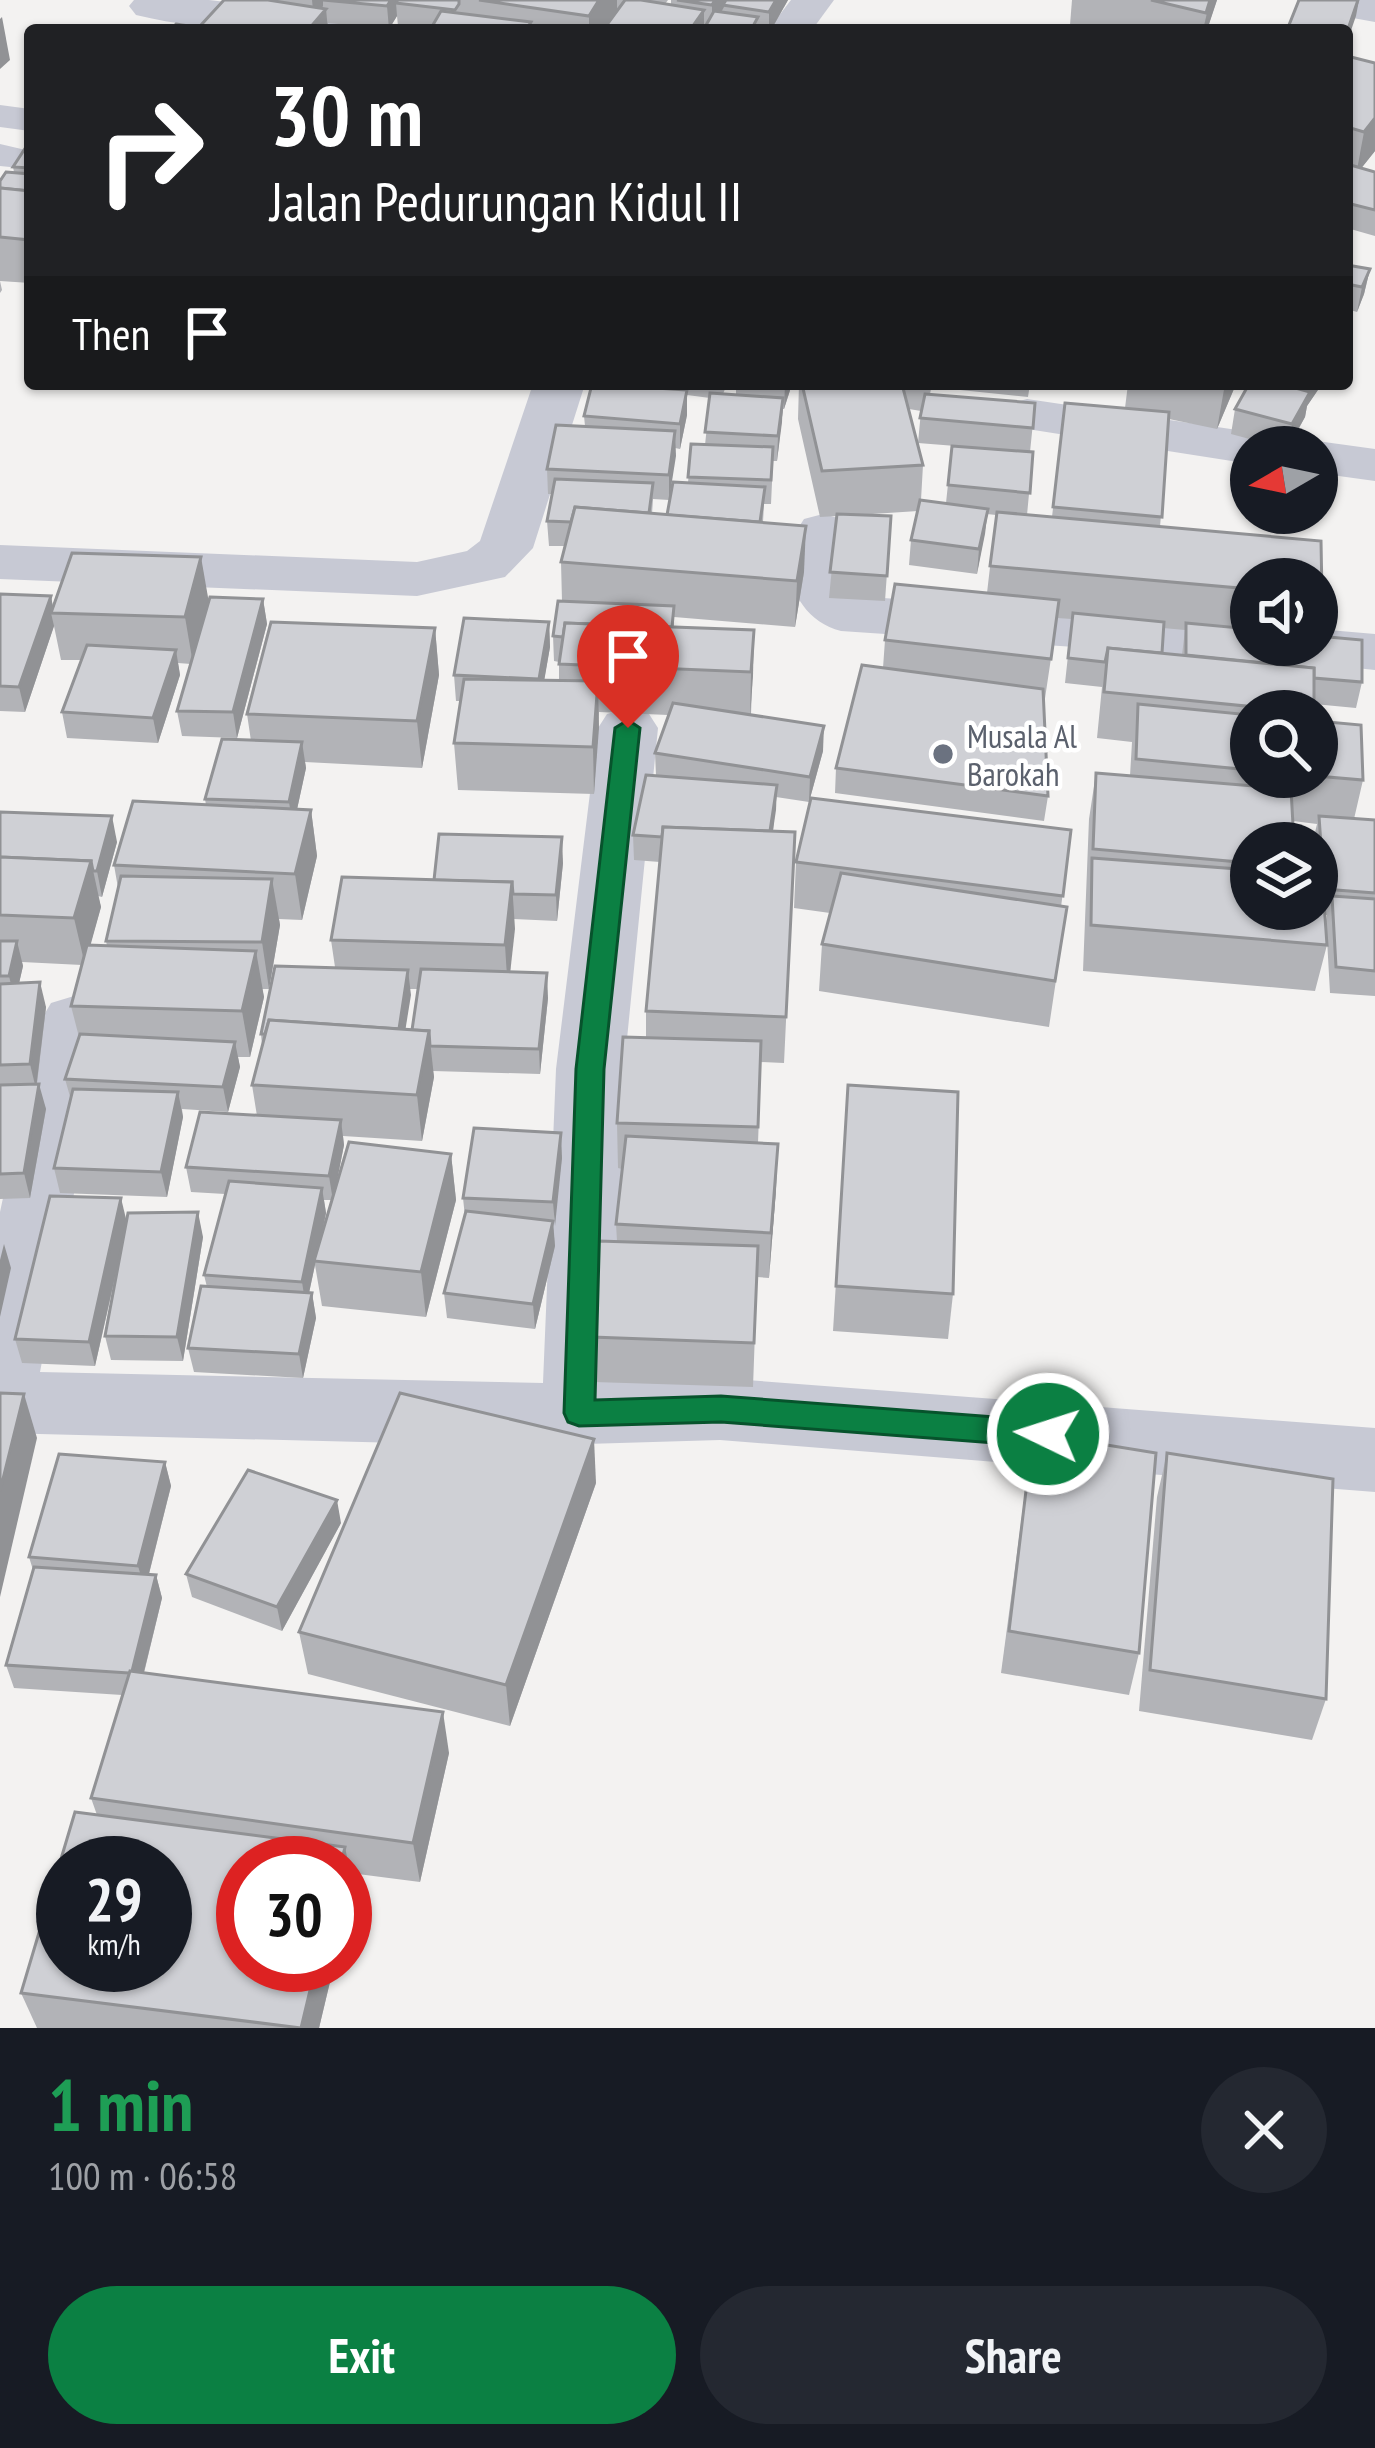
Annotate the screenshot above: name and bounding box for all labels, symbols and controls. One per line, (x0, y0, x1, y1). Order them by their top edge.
text: 30 m (270, 60, 423, 169)
icon: right (72, 72, 228, 228)
text: Jalan Pedurungan Kidul II (270, 166, 742, 236)
icon: arrive (174, 300, 240, 366)
text: Then (72, 304, 150, 362)
north arrow (1230, 426, 1338, 534)
map controls (1230, 426, 1338, 930)
button: sound (1230, 558, 1338, 666)
pin (577, 605, 679, 728)
icon: arrive (595, 623, 661, 689)
button: search (1230, 690, 1338, 798)
place label: Musala Al Barokah (967, 714, 1077, 795)
marker: Musala Al Barokah (930, 741, 956, 767)
button: layers (1230, 822, 1338, 930)
position arrow (985, 1371, 1111, 1497)
speed limit sign: 30 (216, 1836, 372, 1992)
text: 29 (85, 1860, 143, 1938)
text: km/h (87, 1924, 141, 1963)
text: 1 min (48, 2058, 193, 2151)
button: close (1201, 2067, 1327, 2193)
text: 100 m · 06:58 (48, 2150, 237, 2201)
button: Exit (48, 2286, 676, 2424)
button: Share (700, 2286, 1327, 2424)

